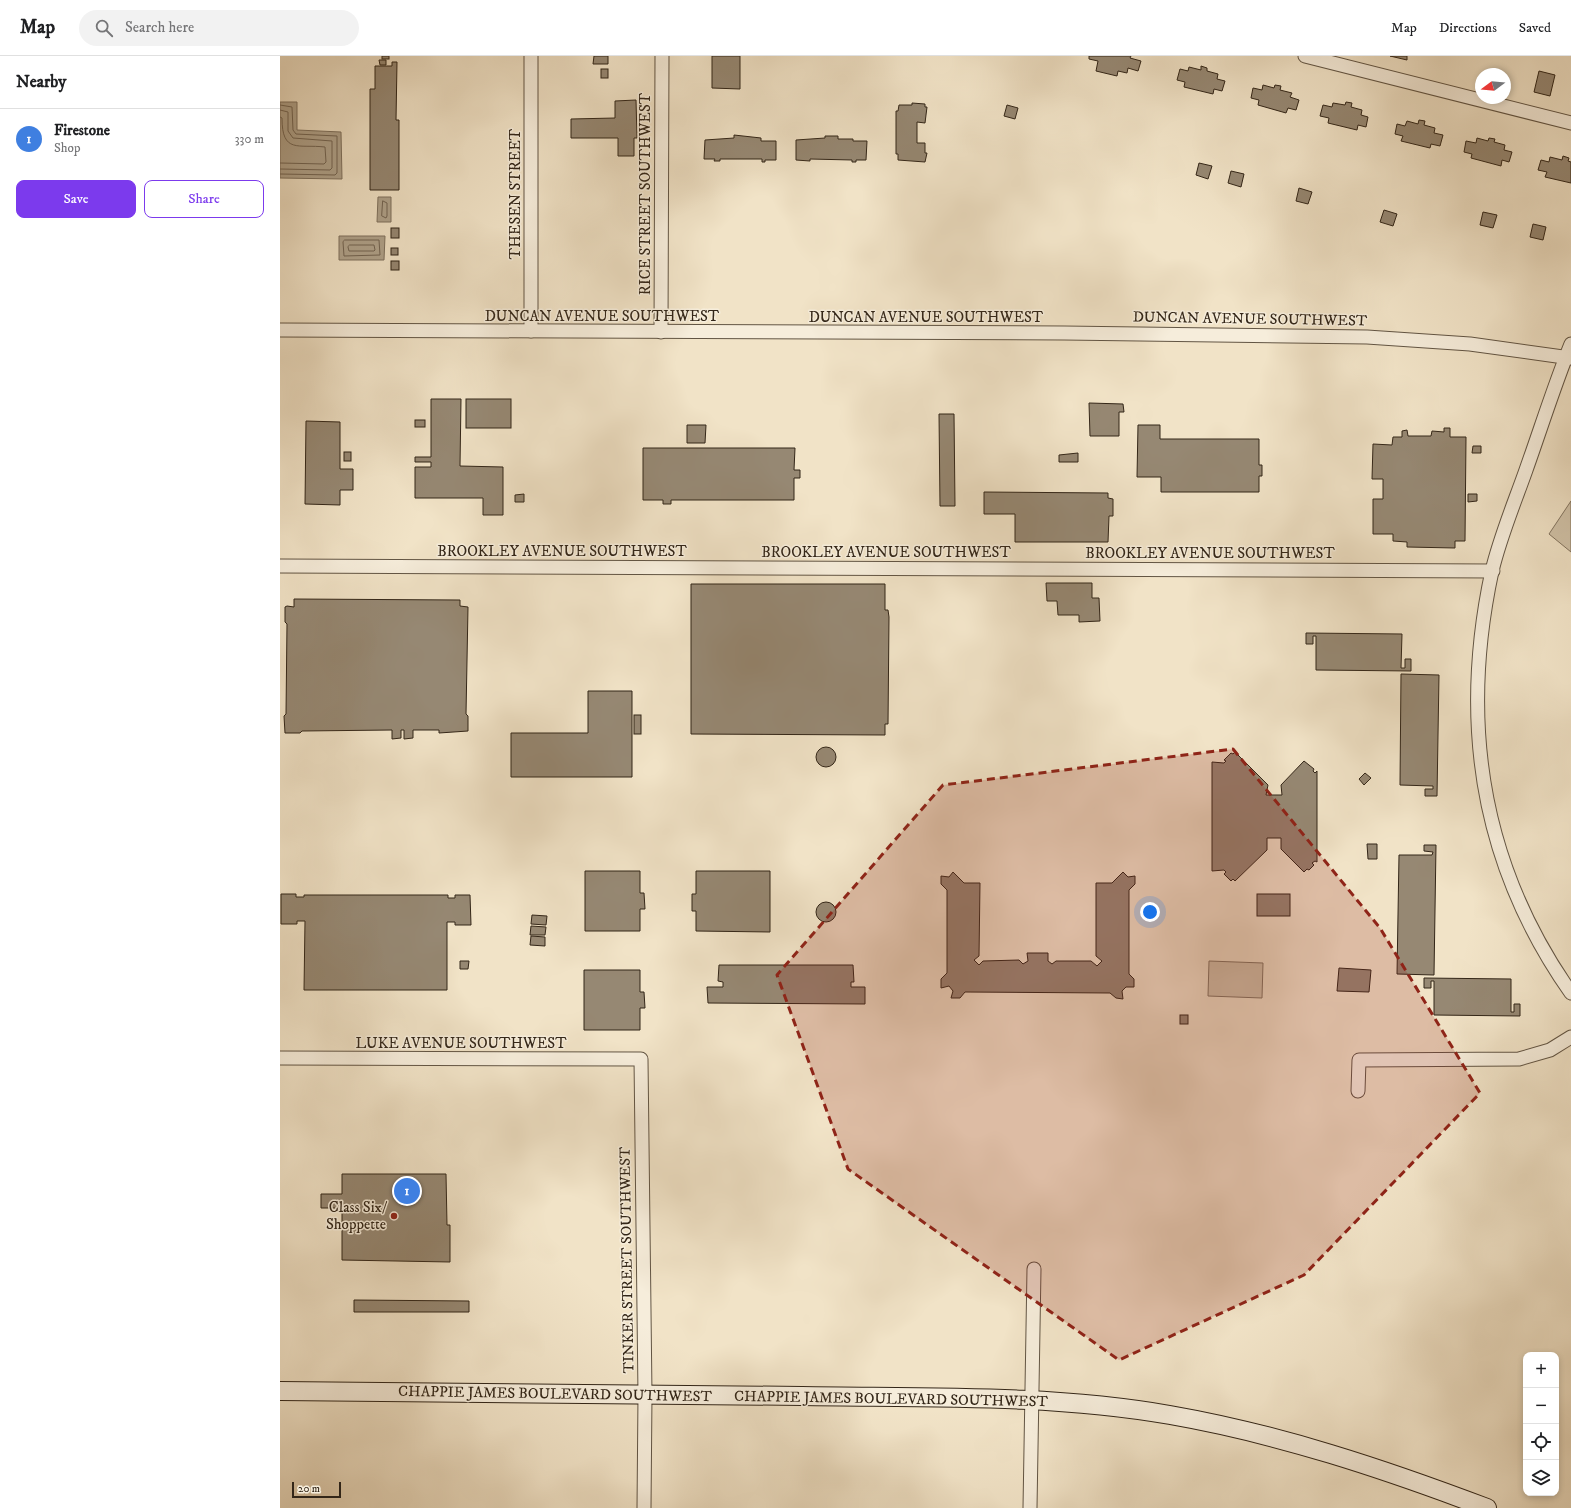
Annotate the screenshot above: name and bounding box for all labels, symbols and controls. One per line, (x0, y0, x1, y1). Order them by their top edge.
search box (79, 10, 359, 46)
text: Map (20, 16, 55, 39)
icon: search (93, 17, 115, 39)
text: Search here (125, 18, 194, 37)
text: Map (1391, 19, 1417, 37)
text: Directions (1439, 19, 1497, 37)
text: Saved (1519, 19, 1551, 37)
north arrow (1475, 68, 1511, 104)
text: Nearby (16, 71, 66, 93)
street label: RICE STREET SOUTHWEST (636, 92, 655, 295)
text: Firestone (54, 121, 110, 140)
street label: THESEN STREET (506, 128, 525, 259)
text: 1 (27, 131, 31, 147)
text: 330 m (235, 131, 264, 147)
text: Shop (54, 140, 80, 156)
button: Save (16, 180, 136, 218)
button: Share (144, 180, 264, 218)
street label: DUNCAN AVENUE SOUTHWEST (485, 307, 720, 326)
street label: DUNCAN AVENUE SOUTHWEST (1133, 307, 1368, 331)
street label: DUNCAN AVENUE SOUTHWEST (809, 308, 1044, 327)
street label: BROOKLEY AVENUE SOUTHWEST (437, 542, 687, 561)
street label: BROOKLEY AVENUE SOUTHWEST (761, 543, 1011, 562)
street label: BROOKLEY AVENUE SOUTHWEST (1085, 544, 1335, 563)
your location (1140, 902, 1160, 922)
street label: LUKE AVENUE SOUTHWEST (355, 1034, 567, 1053)
street label: TINKER STREET SOUTHWEST (616, 1146, 638, 1374)
pin: 1 (394, 1176, 420, 1206)
place label: Class Six/ Shoppette (326, 1198, 388, 1234)
marker: Class Six/ Shoppette (389, 1211, 399, 1221)
map controls (1523, 1352, 1559, 1496)
button: + (1523, 1352, 1559, 1388)
street label: CHAPPIE JAMES BOULEVARD SOUTHWEST (398, 1382, 713, 1406)
street label: CHAPPIE JAMES BOULEVARD SOUTHWEST (734, 1387, 1049, 1411)
button: − (1523, 1388, 1559, 1424)
button: locate (1523, 1424, 1559, 1460)
button: layers (1523, 1460, 1559, 1496)
scale bar (292, 1480, 341, 1499)
text: 20 m (298, 1482, 320, 1496)

